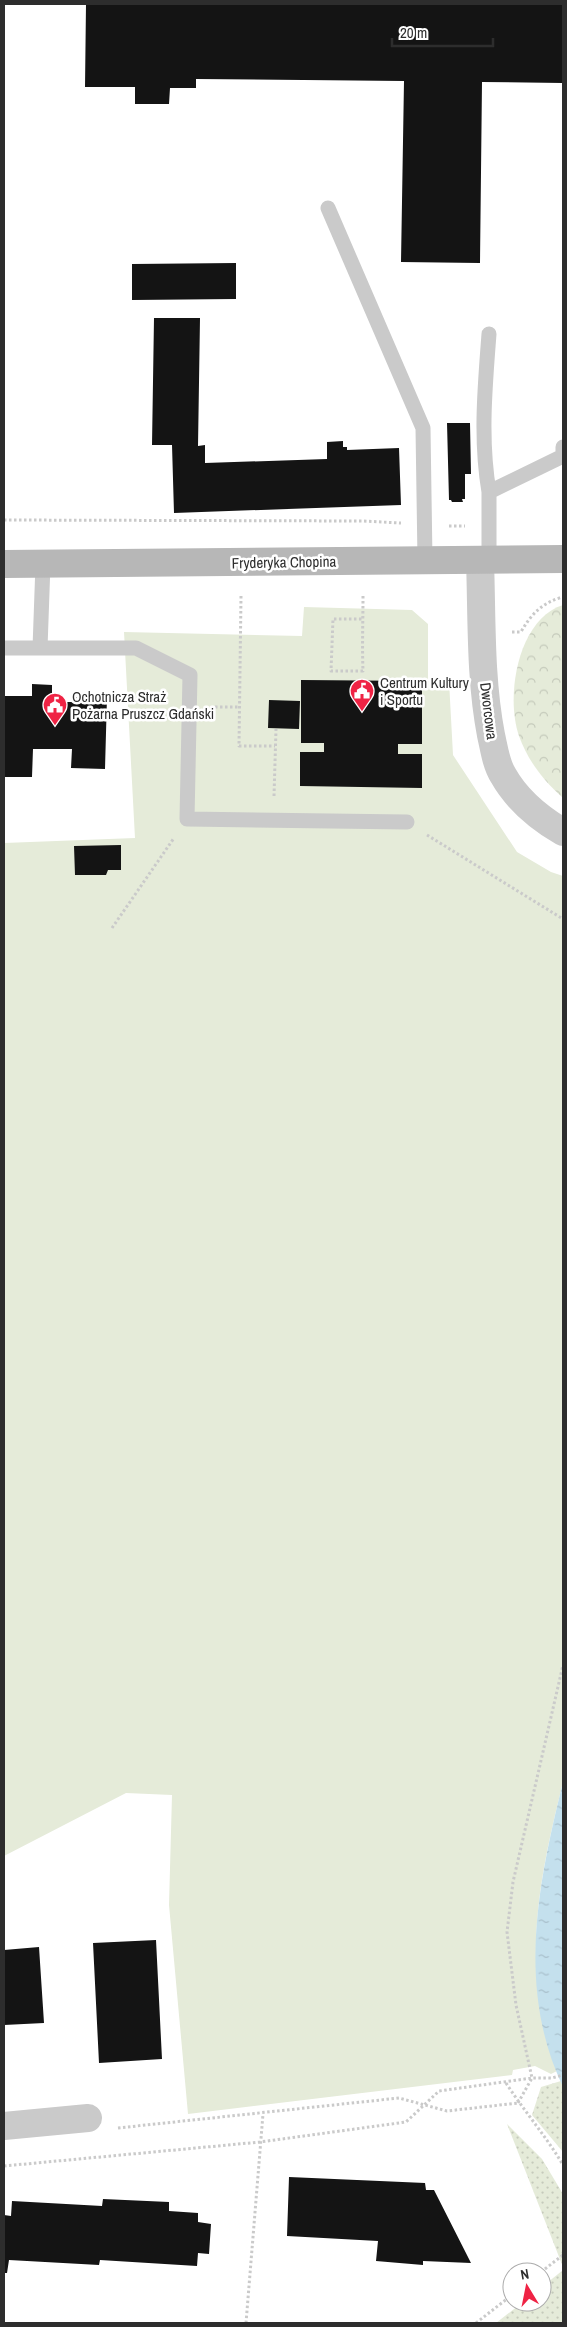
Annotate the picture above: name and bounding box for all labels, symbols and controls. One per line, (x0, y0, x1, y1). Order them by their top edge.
scale bar (392, 15, 493, 47)
text: 20 m (400, 22, 427, 43)
street label: Fryderyka Chopina (232, 551, 337, 573)
place label: Centrum Kultury i Sportu (380, 672, 470, 710)
public building icon: Centrum Kultury i Sportu (349, 678, 375, 712)
street label: Dworcowa (475, 681, 503, 741)
place label: Ochotnicza Straż Pożarna Pruszcz Gdański (72, 686, 214, 724)
public building icon: Ochotnicza Straż Pożarna Pruszcz Gdański (42, 692, 68, 726)
north arrow (502, 2262, 552, 2312)
text: N (519, 2265, 530, 2284)

